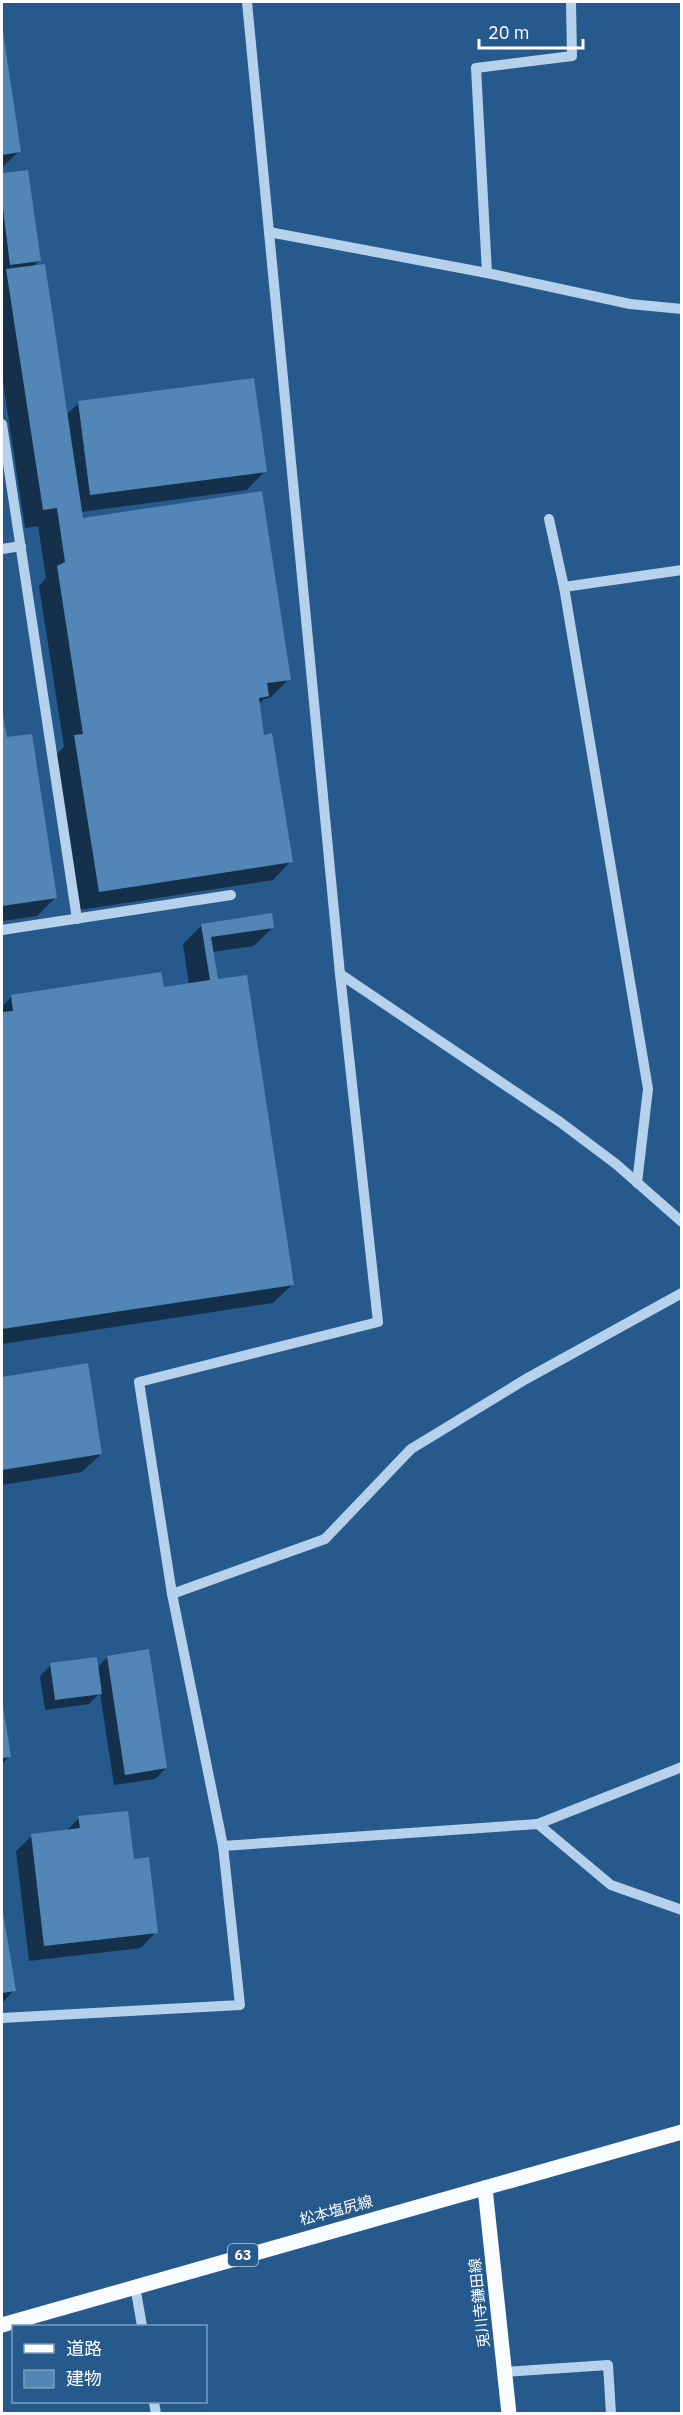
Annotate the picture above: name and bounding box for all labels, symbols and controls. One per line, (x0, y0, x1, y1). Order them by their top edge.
scale bar (479, 12, 582, 50)
text: 20 m (488, 21, 530, 44)
street label: 松本塩尻線 (297, 2191, 375, 2229)
road number: 63 (228, 2244, 258, 2266)
street label: 兎川寺鎌田線 (465, 2257, 493, 2349)
legend (12, 2325, 207, 2403)
text: 道路 (66, 2337, 102, 2360)
text: 建物 (66, 2367, 102, 2390)

